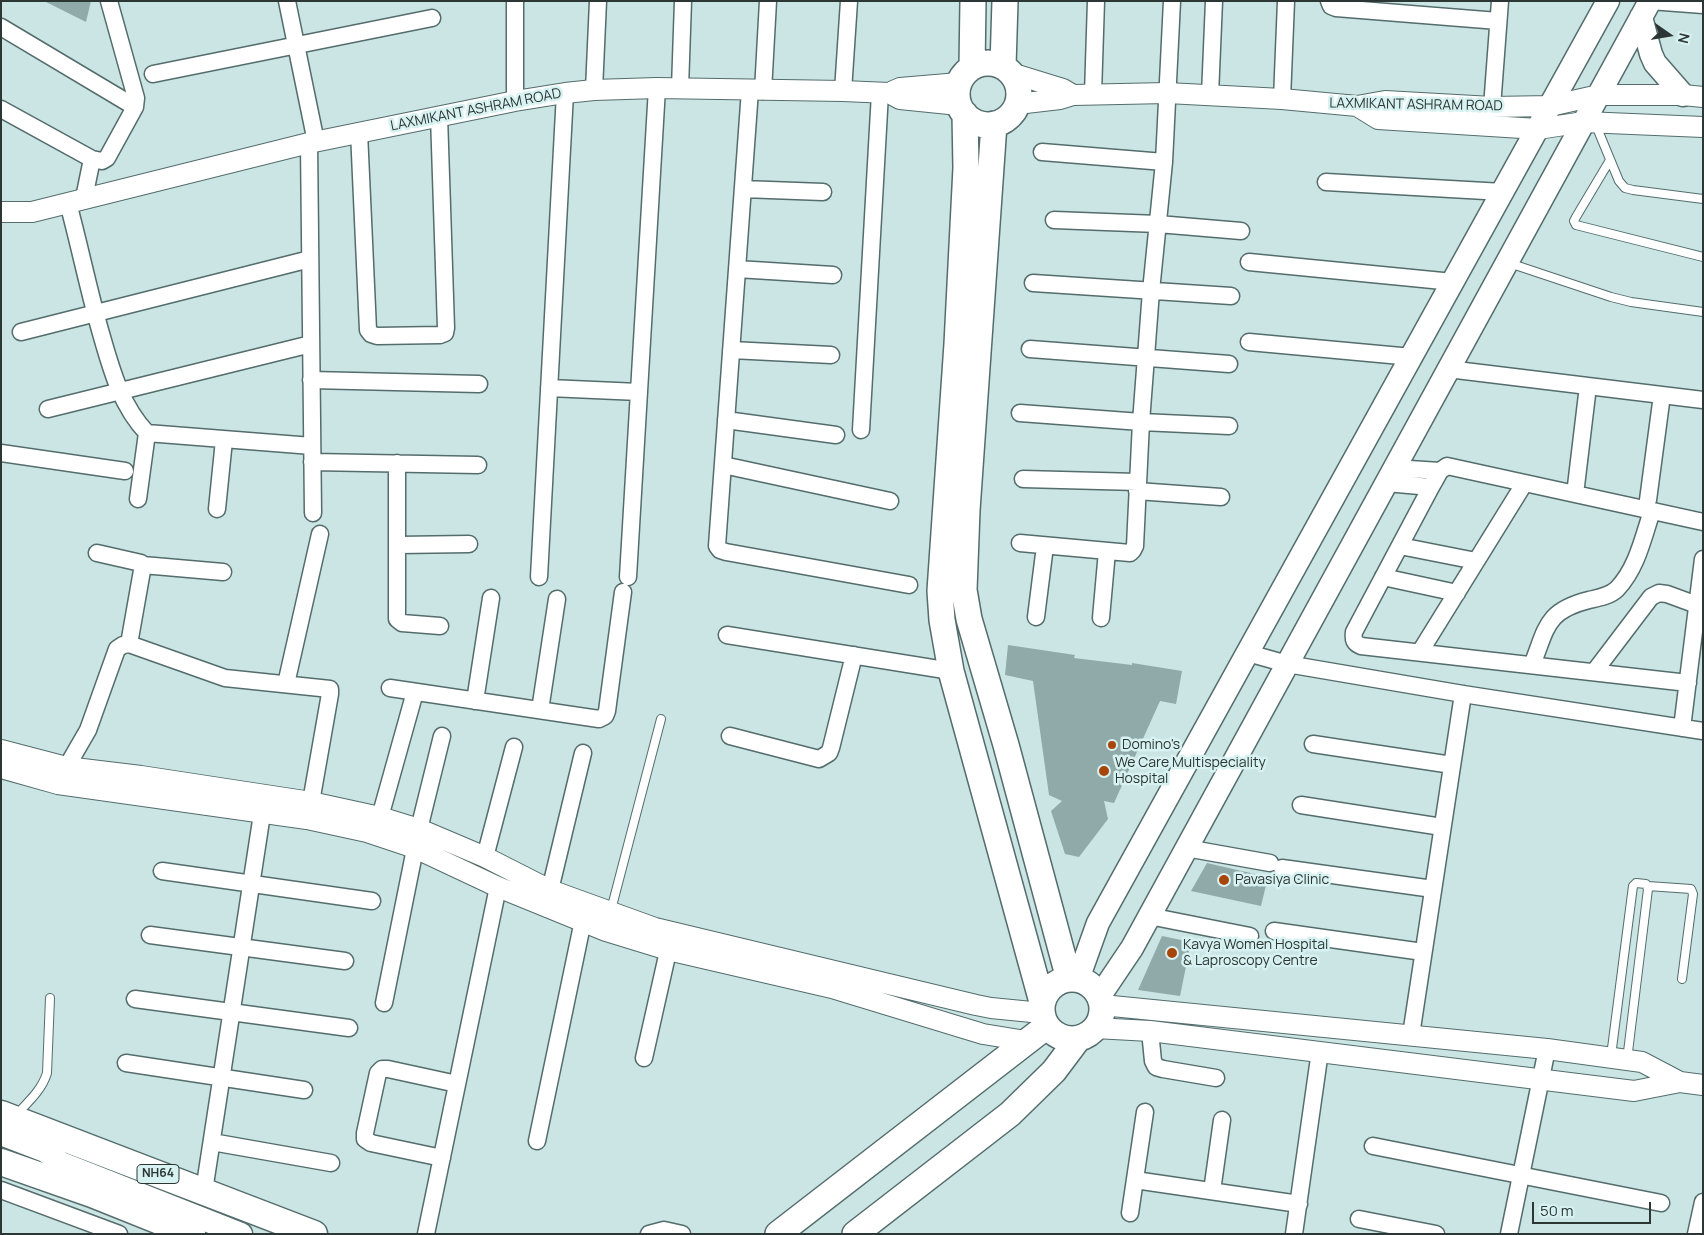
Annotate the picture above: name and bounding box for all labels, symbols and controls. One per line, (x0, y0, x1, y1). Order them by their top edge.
north arrow (1644, 10, 1694, 60)
text: N (1674, 31, 1694, 46)
street label: LAXMIKANT ASHRAM ROAD (389, 85, 563, 135)
street label: LAXMIKANT ASHRAM ROAD (1329, 95, 1503, 115)
place label: Domino's (1122, 737, 1180, 753)
marker: Domino's (1106, 739, 1118, 751)
place label: We Care Multispeciality Hospital (1115, 755, 1266, 788)
marker: We Care Multispeciality Hospital (1097, 764, 1111, 778)
place label: Pavasiya Clinic (1235, 872, 1329, 888)
marker: Pavasiya Clinic (1217, 873, 1231, 887)
place label: Kavya Women Hospital & Laproscopy Centre (1183, 937, 1328, 970)
marker: Kavya Women Hospital & Laproscopy Centre (1165, 946, 1179, 960)
road number: NH64 (137, 1164, 179, 1184)
scale bar (1534, 1192, 1653, 1224)
text: 50 m (1540, 1200, 1574, 1221)

